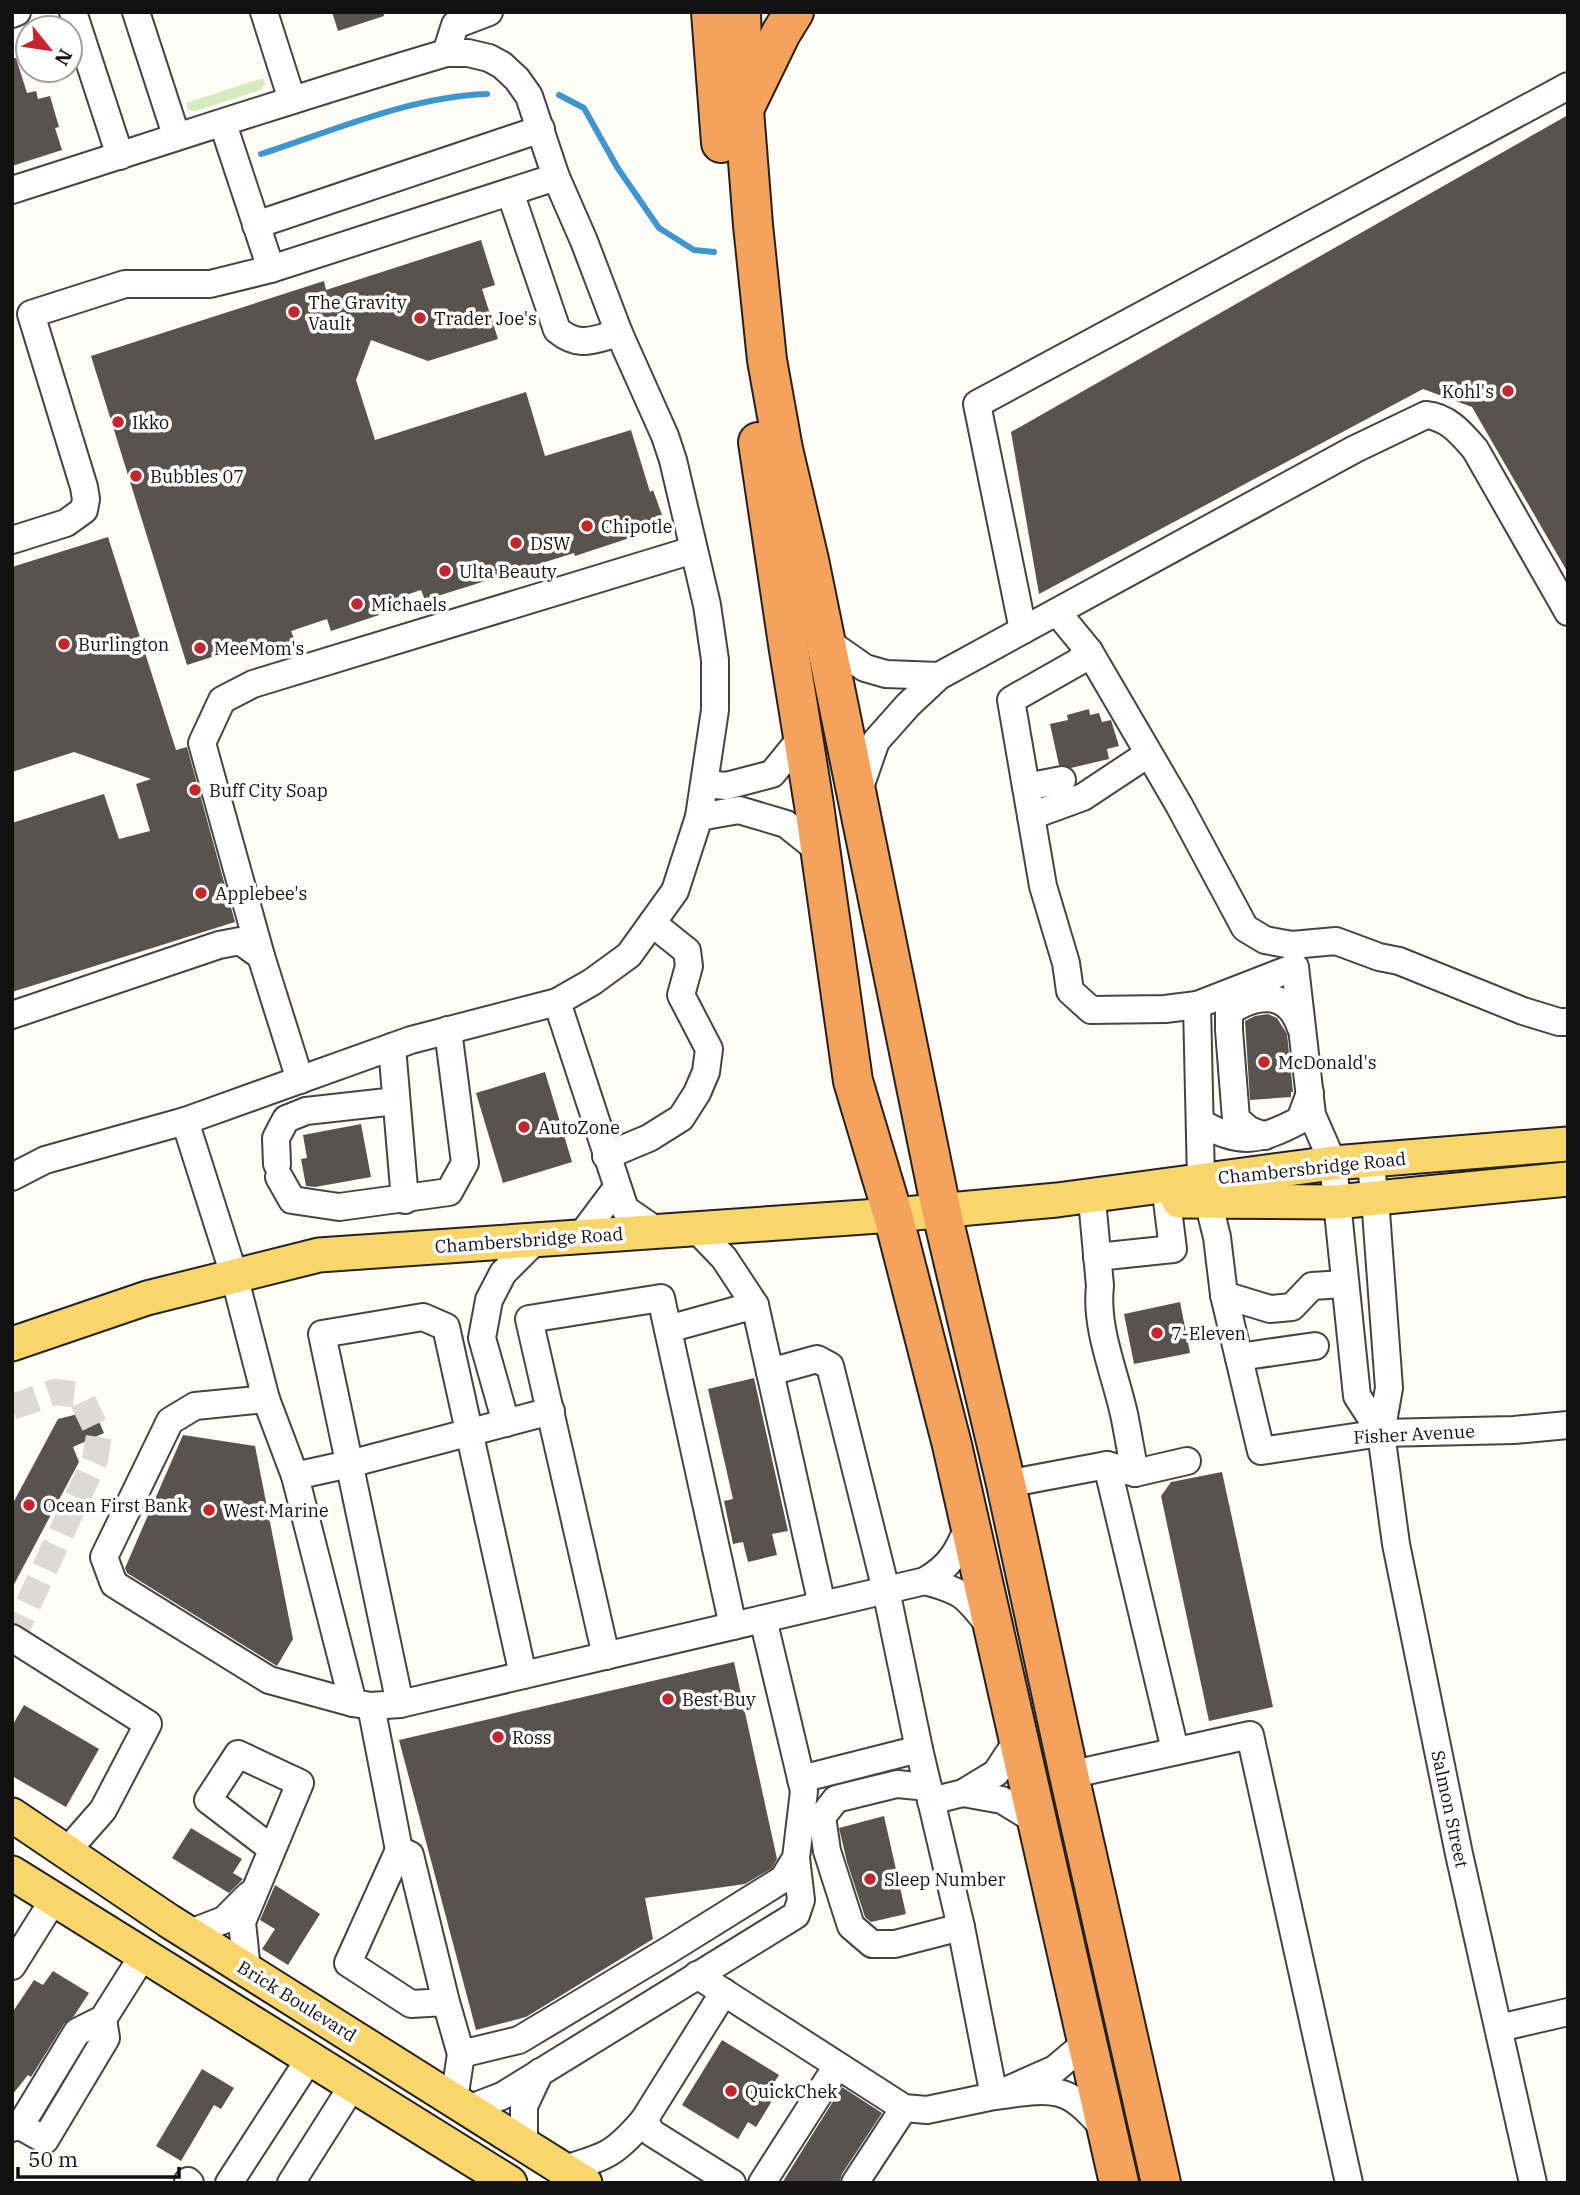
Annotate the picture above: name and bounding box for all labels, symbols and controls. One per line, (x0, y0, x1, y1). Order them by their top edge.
north arrow (14, 14, 84, 84)
text: N (50, 45, 78, 70)
place label: The Gravity Vault (308, 291, 407, 335)
marker: The Gravity Vault (286, 304, 302, 320)
place label: Trader Joe's (434, 307, 537, 330)
marker: Trader Joe's (412, 310, 428, 326)
place label: Kohl's (1442, 380, 1494, 403)
marker: Kohl's (1500, 383, 1516, 399)
place label: Ikko (132, 411, 169, 434)
marker: Ikko (110, 414, 126, 430)
place label: Bubbles 07 (150, 465, 244, 488)
marker: Bubbles 07 (128, 468, 144, 484)
place label: Chipotle (601, 515, 672, 538)
marker: Chipotle (579, 518, 595, 534)
place label: DSW (530, 532, 571, 555)
marker: DSW (508, 535, 524, 551)
place label: Ulta Beauty (459, 560, 557, 583)
marker: Ulta Beauty (437, 563, 453, 579)
place label: Michaels (371, 593, 447, 616)
marker: Michaels (349, 596, 365, 612)
place label: Burlington (78, 633, 169, 656)
marker: Burlington (56, 636, 72, 652)
place label: MeeMom's (214, 637, 304, 660)
marker: MeeMom's (192, 640, 208, 656)
place label: Buff City Soap (209, 779, 328, 802)
marker: Buff City Soap (187, 782, 203, 798)
place label: Applebee's (215, 882, 307, 905)
marker: Applebee's (193, 885, 209, 901)
place label: McDonald's (1278, 1051, 1377, 1074)
marker: McDonald's (1256, 1054, 1272, 1070)
place label: AutoZone (538, 1116, 620, 1139)
marker: AutoZone (516, 1119, 532, 1135)
street label: Chambersbridge Road (1217, 1147, 1407, 1189)
street label: Chambersbridge Road (434, 1222, 624, 1258)
place label: 7-Eleven (1171, 1322, 1246, 1345)
marker: 7-Eleven (1149, 1325, 1165, 1341)
street label: Fisher Avenue (1353, 1419, 1475, 1449)
place label: Ocean First Bank (43, 1494, 188, 1517)
marker: Ocean First Bank (21, 1497, 37, 1513)
place label: West Marine (223, 1499, 329, 1522)
marker: West Marine (201, 1502, 217, 1518)
place label: Best Buy (682, 1688, 756, 1711)
marker: Best Buy (660, 1691, 676, 1707)
place label: Ross (512, 1726, 551, 1749)
marker: Ross (490, 1729, 506, 1745)
street label: Salmon Street (1426, 1748, 1474, 1870)
place label: Sleep Number (884, 1868, 1005, 1891)
marker: Sleep Number (862, 1871, 878, 1887)
street label: Brick Boulevard (233, 1955, 361, 2047)
place label: QuickChek (745, 2080, 838, 2103)
marker: QuickChek (723, 2083, 739, 2099)
scale bar (18, 2136, 178, 2180)
text: 50 m (28, 2145, 78, 2173)

